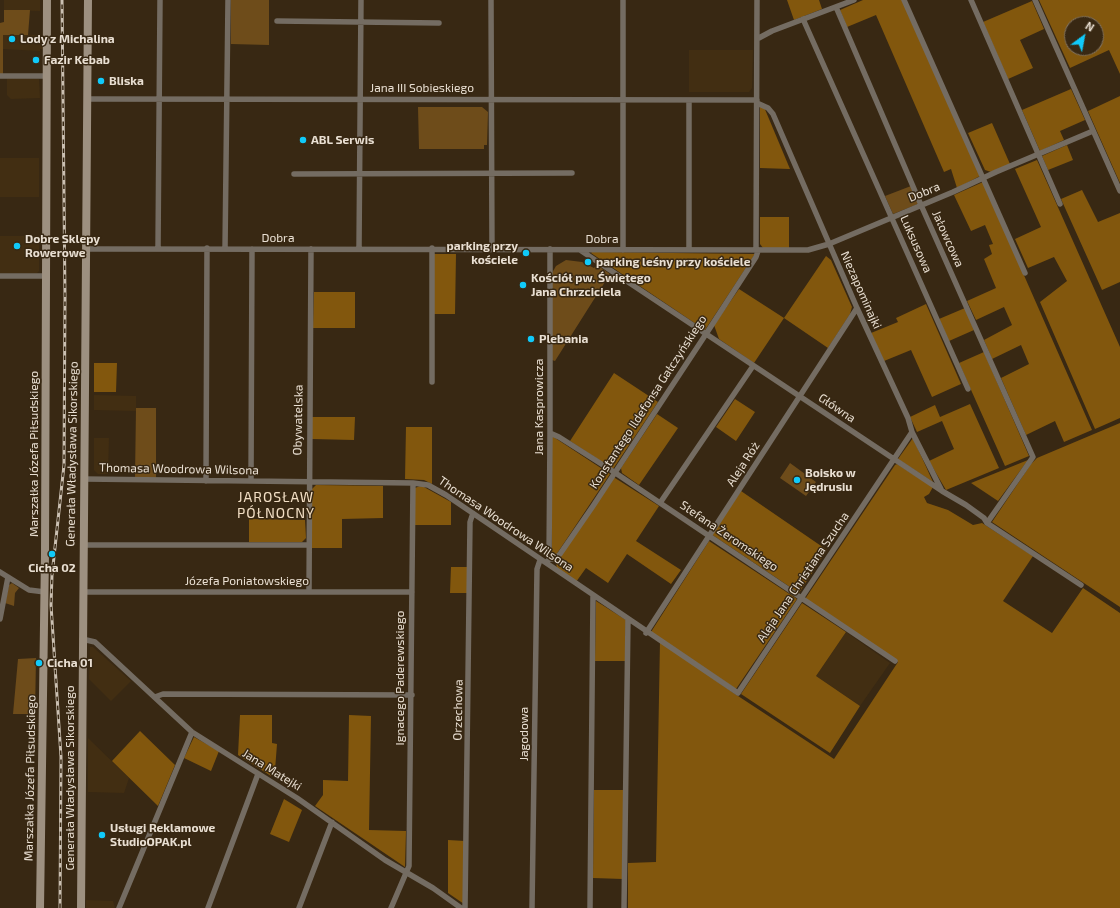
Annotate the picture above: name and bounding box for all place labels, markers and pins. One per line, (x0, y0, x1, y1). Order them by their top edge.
place label: Lody z Michalina (20, 32, 115, 46)
marker: Lody z Michalina (7, 34, 17, 44)
place label: Fazir Kebab (44, 53, 110, 67)
marker: Fazir Kebab (31, 55, 41, 65)
place label: Bliska (109, 74, 144, 88)
marker: Bliska (96, 76, 106, 86)
place label: ABL Serwis (311, 133, 374, 147)
marker: ABL Serwis (298, 135, 308, 145)
place label: Dobre Sklepy Rowerowe (25, 232, 100, 260)
place label: parking przy kościele (447, 239, 518, 267)
marker: Dobre Sklepy Rowerowe (12, 241, 22, 251)
marker: parking przy kościele (521, 248, 531, 258)
place label: parking leśny przy kościele (596, 255, 750, 269)
marker: parking leśny przy kościele (583, 257, 593, 267)
place label: Kościół pw. Świętego Jana Chrzciciela (531, 271, 651, 299)
marker: Kościół pw. Świętego Jana Chrzciciela (518, 280, 528, 290)
place label: Plebania (539, 332, 588, 346)
marker: Plebania (526, 334, 536, 344)
place label: Boisko w Jędrusiu (805, 466, 856, 494)
marker: Boisko w Jędrusiu (792, 475, 802, 485)
marker: Cicha 02 (47, 549, 57, 559)
place label: Cicha 02 (28, 561, 76, 575)
place label: Cicha 01 (47, 656, 93, 670)
marker: Cicha 01 (34, 658, 44, 668)
place label: Usługi Reklamowe StudioOPAK.pl (110, 821, 215, 849)
marker: Usługi Reklamowe StudioOPAK.pl (97, 830, 107, 840)

